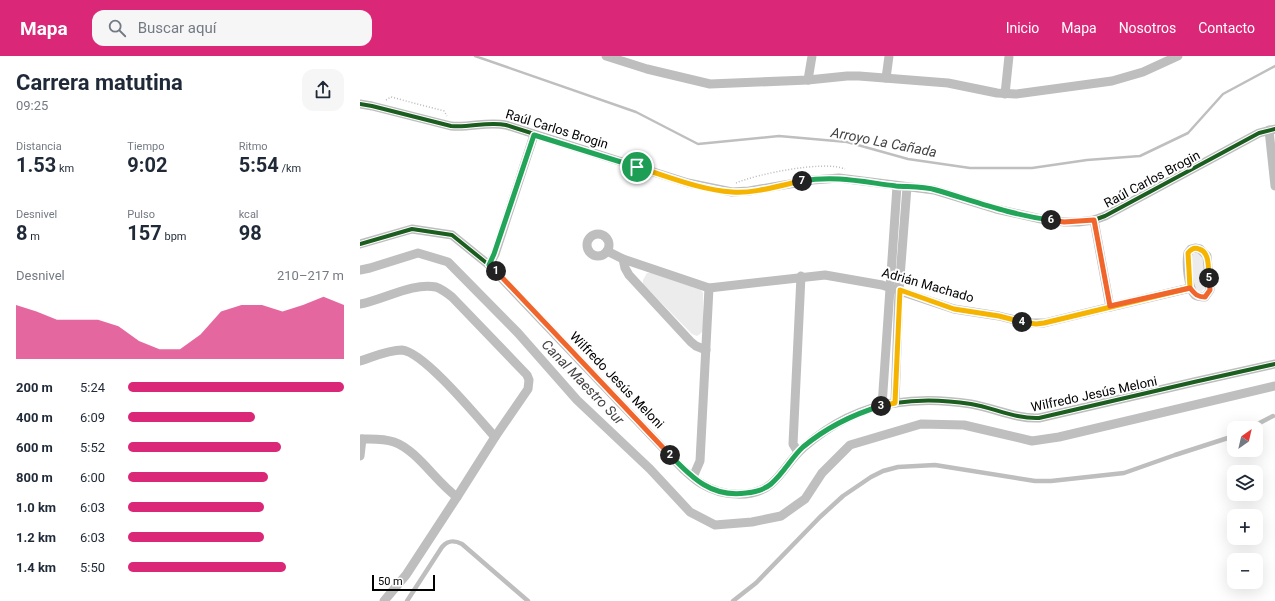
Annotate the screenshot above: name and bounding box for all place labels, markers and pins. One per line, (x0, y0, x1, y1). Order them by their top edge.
pin (620, 150, 654, 184)
pin: 7 (792, 171, 812, 191)
pin: 6 (1041, 210, 1061, 230)
pin: 1 (486, 261, 506, 281)
pin: 5 (1199, 268, 1219, 288)
pin: 4 (1012, 312, 1032, 332)
pin: 3 (871, 396, 891, 416)
pin: 2 (660, 445, 680, 465)

